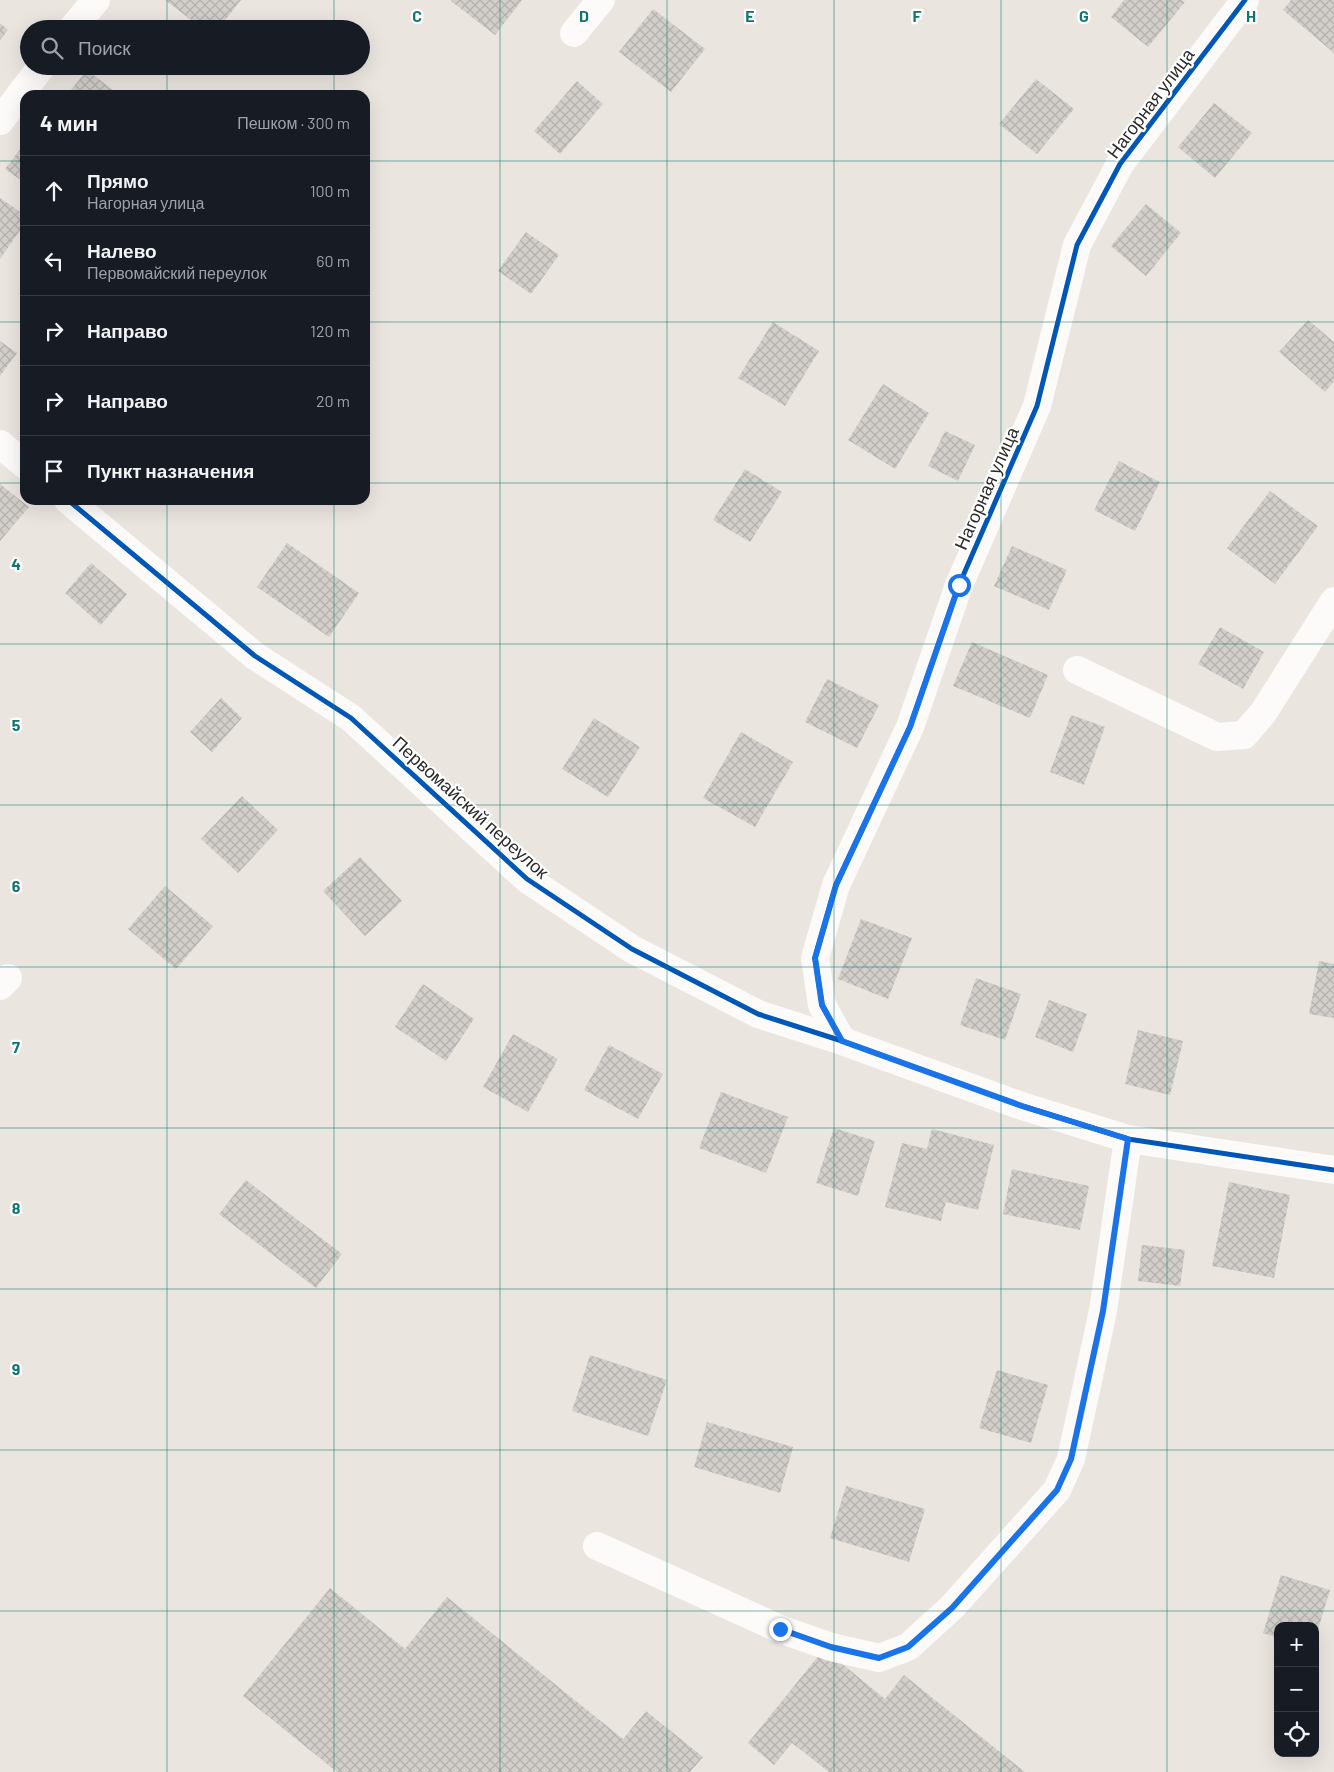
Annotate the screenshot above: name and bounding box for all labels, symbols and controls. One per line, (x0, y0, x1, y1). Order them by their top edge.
text: C (412, 6, 422, 25)
text: D (579, 6, 589, 25)
text: E (745, 6, 755, 25)
text: F (913, 6, 922, 25)
text: G (1079, 6, 1089, 25)
text: H (1246, 6, 1256, 25)
search box (20, 20, 370, 75)
icon: search (38, 34, 66, 62)
text: Поиск (78, 36, 131, 59)
street label: Нагорная улица (1101, 43, 1199, 162)
text: 4 мин (40, 110, 98, 135)
text: Пешком · 300 m (237, 113, 350, 132)
text: Прямо (87, 169, 149, 192)
icon: ahead (40, 177, 68, 205)
text: 100 m (310, 181, 350, 200)
text: Нагорная улица (87, 193, 204, 212)
text: Налево (87, 239, 157, 262)
icon: left (40, 247, 68, 275)
text: 60 m (316, 251, 350, 270)
text: Первомайский переулок (87, 263, 267, 282)
icon: right (40, 317, 68, 345)
text: Направо (87, 319, 168, 342)
text: 120 m (310, 321, 350, 340)
icon: right (40, 387, 68, 415)
text: Направо (87, 389, 168, 412)
text: 20 m (316, 391, 350, 410)
street label: Нагорная улица (949, 422, 1023, 553)
icon: arrive (40, 457, 68, 485)
text: Пункт назначения (87, 459, 254, 482)
text: 4 (11, 554, 21, 573)
route start (948, 574, 971, 597)
text: 5 (12, 715, 21, 734)
street label: Первомайский переулок (389, 731, 554, 883)
text: 6 (12, 876, 21, 895)
text: 7 (12, 1037, 20, 1056)
text: 8 (12, 1198, 21, 1217)
text: 9 (12, 1359, 20, 1378)
route end (769, 1618, 792, 1641)
map controls (1274, 1622, 1319, 1757)
button: + (1274, 1622, 1319, 1667)
button: − (1274, 1667, 1319, 1712)
button: locate (1274, 1712, 1319, 1757)

